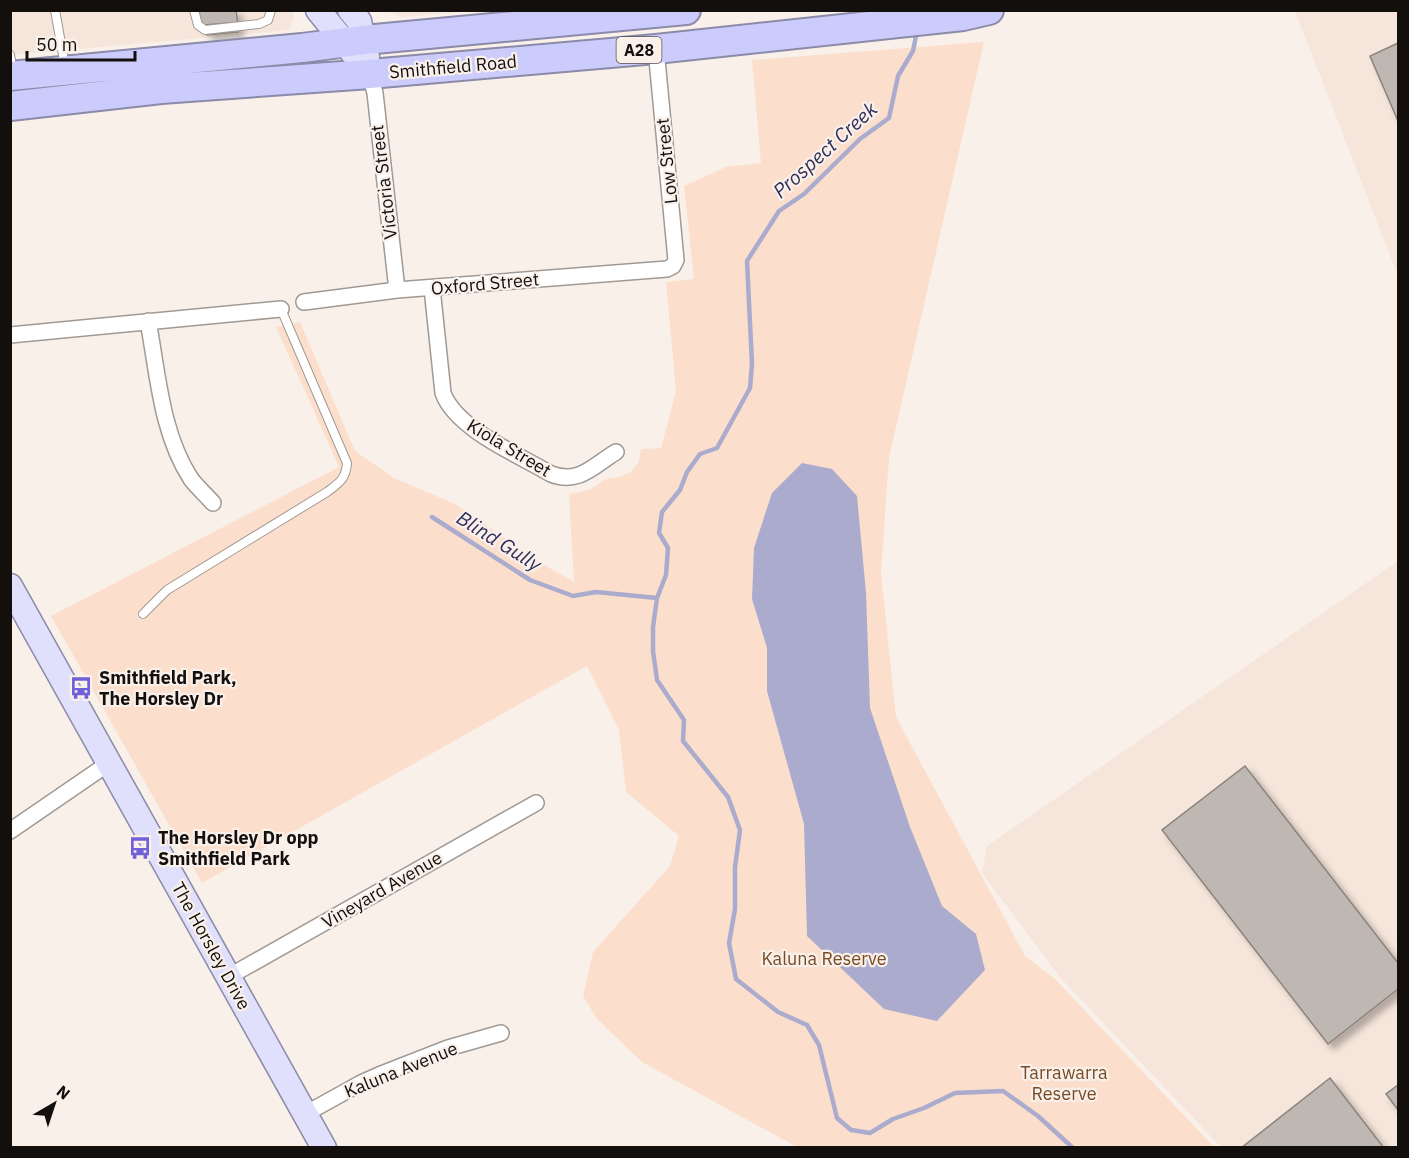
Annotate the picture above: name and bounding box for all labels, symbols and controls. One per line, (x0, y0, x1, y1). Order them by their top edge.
scale bar (27, 24, 135, 62)
text: 50 m (36, 33, 78, 56)
road number: A28 (616, 37, 662, 63)
street label: Smithfield Road (388, 49, 518, 84)
water label: Prospect Creek (767, 95, 883, 204)
street label: Low Street (651, 117, 682, 205)
street label: Victoria Street (365, 123, 402, 241)
street label: Oxford Street (430, 267, 540, 300)
street label: Kiola Street (463, 413, 556, 482)
water label: Blind Gully (452, 504, 548, 578)
place label: Smithfield Park, The Horsley Dr (99, 666, 237, 710)
bus stop icon: Smithfield Park, The Horsley Dr (68, 675, 94, 701)
place label: The Horsley Dr opp Smithfield Park (158, 826, 319, 870)
bus stop icon: The Horsley Dr opp Smithfield Park (127, 835, 153, 861)
street label: Vineyard Avenue (317, 846, 446, 933)
street label: The Horsley Drive (167, 878, 256, 1014)
park label: Kaluna Reserve (761, 947, 887, 970)
street label: Kaluna Avenue (341, 1036, 461, 1103)
park label: Tarrawarra Reserve (1020, 1061, 1108, 1105)
north arrow (24, 1074, 84, 1134)
text: N (53, 1081, 74, 1104)

